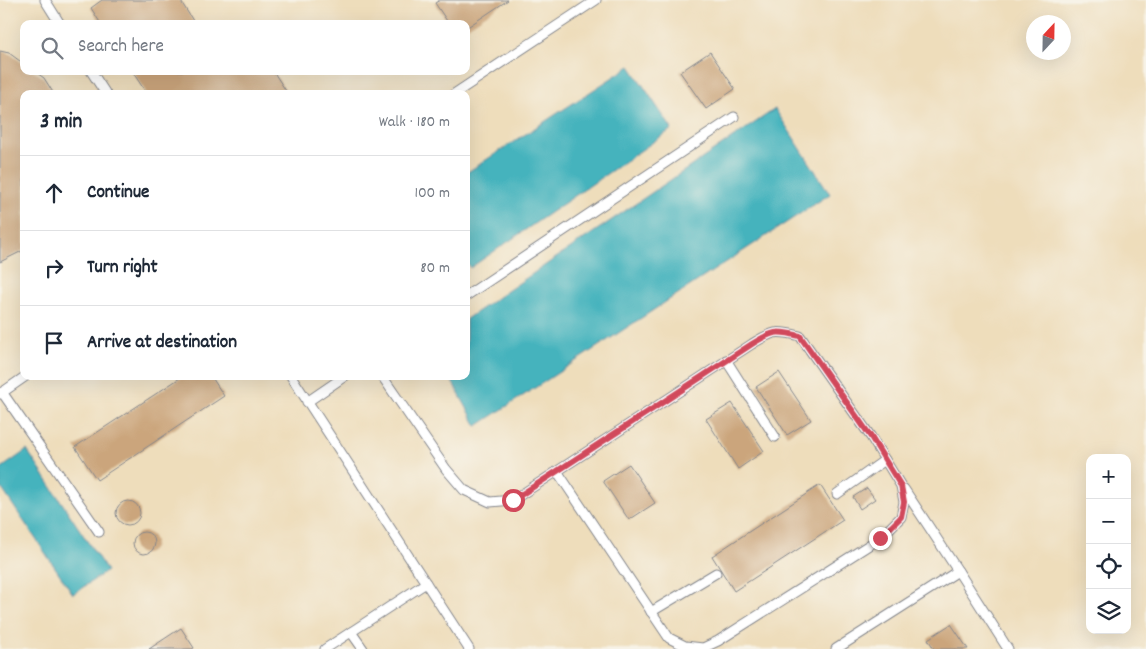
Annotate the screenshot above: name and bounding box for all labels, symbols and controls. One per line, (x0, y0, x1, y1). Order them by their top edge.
north arrow (1026, 15, 1071, 60)
search box (20, 20, 470, 75)
icon: search (38, 34, 66, 62)
text: Search here (78, 34, 164, 61)
text: 3 min (40, 108, 82, 138)
text: Walk · 180 m (379, 111, 450, 134)
icon: ahead (40, 179, 68, 207)
text: Continue (87, 180, 149, 207)
text: 100 m (414, 182, 450, 205)
icon: right (40, 254, 68, 282)
text: Turn right (87, 255, 158, 282)
text: 80 m (420, 257, 450, 280)
icon: arrive (40, 329, 68, 357)
text: Arrive at destination (87, 330, 237, 357)
map controls (1086, 454, 1131, 634)
button: + (1086, 454, 1131, 499)
route start (502, 489, 525, 512)
button: − (1086, 499, 1131, 544)
route end (869, 527, 892, 550)
button: locate (1086, 544, 1131, 589)
button: layers (1086, 589, 1131, 634)

